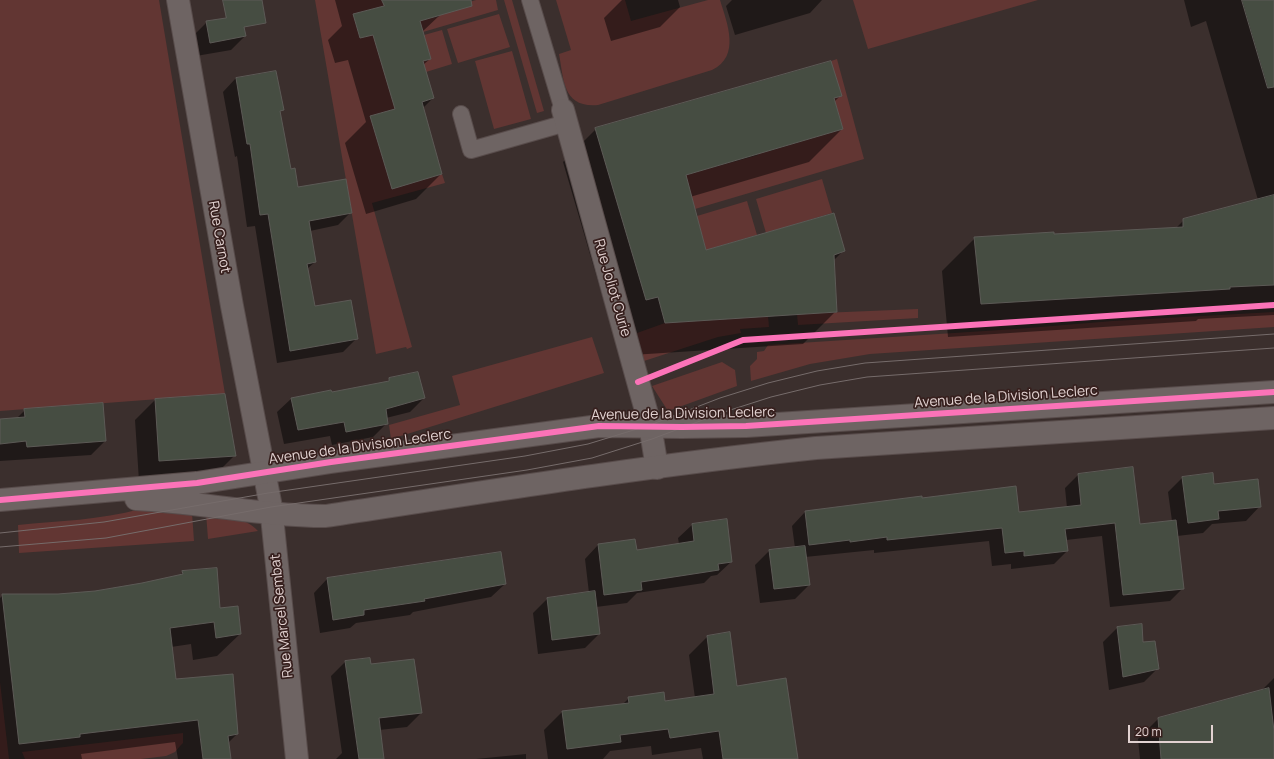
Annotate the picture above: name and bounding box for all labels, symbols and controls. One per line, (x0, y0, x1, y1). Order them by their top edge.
street label: Rue Carnot (204, 200, 234, 274)
street label: Rue Joliot Curie (590, 237, 634, 339)
street label: Avenue de la Division Leclerc (914, 382, 1098, 412)
street label: Avenue de la Division Leclerc (591, 404, 775, 424)
street label: Avenue de la Division Leclerc (268, 426, 452, 468)
street label: Rue Marcel Sembat (267, 553, 297, 679)
scale bar (1130, 717, 1215, 743)
text: 20 m (1135, 723, 1162, 740)

